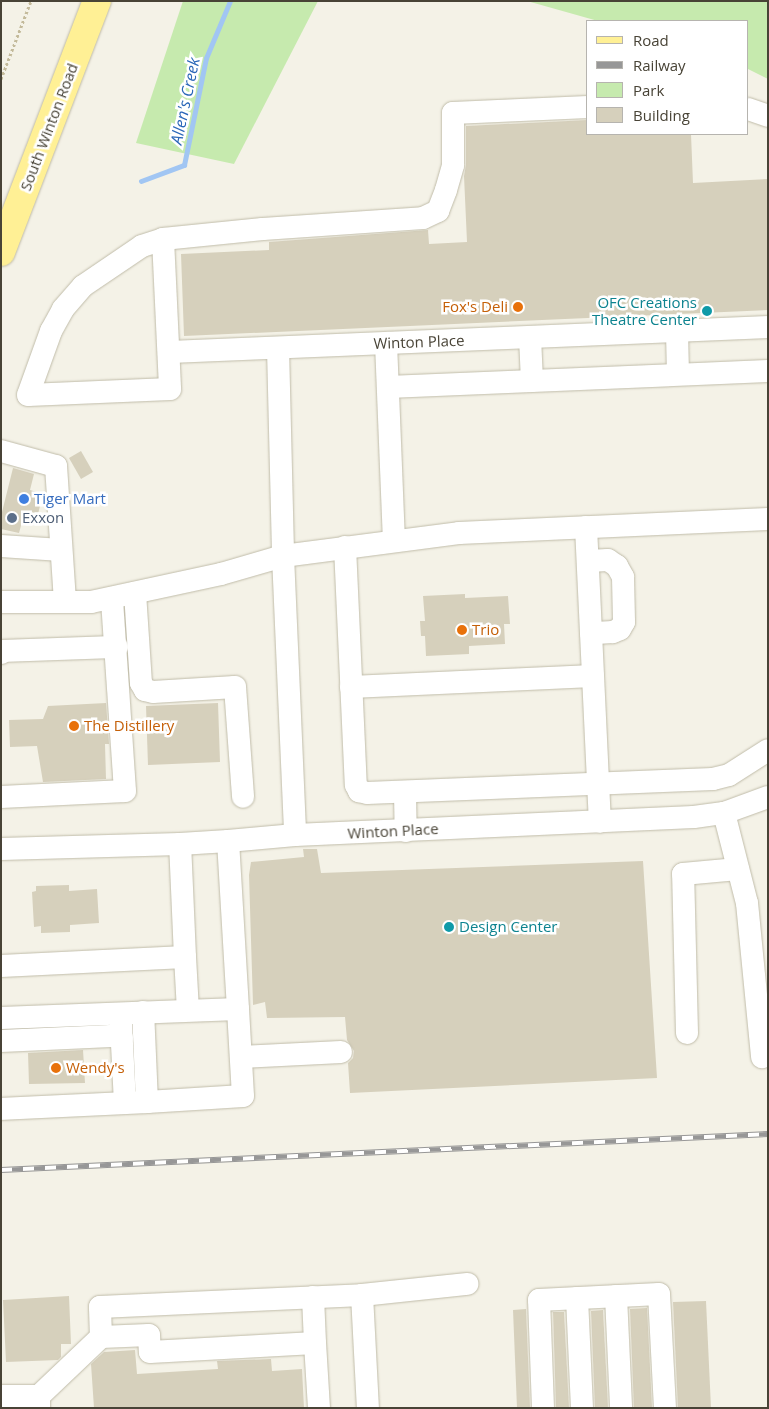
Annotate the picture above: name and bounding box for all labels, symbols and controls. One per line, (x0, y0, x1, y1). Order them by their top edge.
legend (586, 20, 749, 135)
text: Road (633, 30, 669, 50)
text: Railway (633, 55, 686, 75)
water label: Allen's Creek (166, 56, 204, 146)
street label: South Winton Road (16, 61, 82, 193)
text: Park (633, 80, 664, 100)
text: Building (633, 105, 690, 125)
place label: OFC Creations Theatre Center (592, 293, 697, 328)
place label: Fox's Deli (442, 298, 508, 316)
marker: Fox's Deli (512, 301, 524, 313)
marker: OFC Creations Theatre Center (701, 305, 713, 317)
street label: Winton Place (373, 331, 465, 353)
place label: Tiger Mart (34, 490, 106, 508)
marker: Tiger Mart (18, 493, 30, 505)
place label: Exxon (22, 509, 64, 527)
marker: Exxon (6, 512, 18, 524)
place label: Trio (472, 621, 499, 639)
marker: Trio (456, 624, 468, 636)
place label: The Distillery (84, 717, 174, 735)
marker: The Distillery (68, 720, 80, 732)
street label: Winton Place (347, 820, 439, 842)
place label: Design Center (459, 918, 557, 936)
marker: Design Center (443, 921, 455, 933)
place label: Wendy's (66, 1059, 125, 1077)
marker: Wendy's (50, 1062, 62, 1074)

